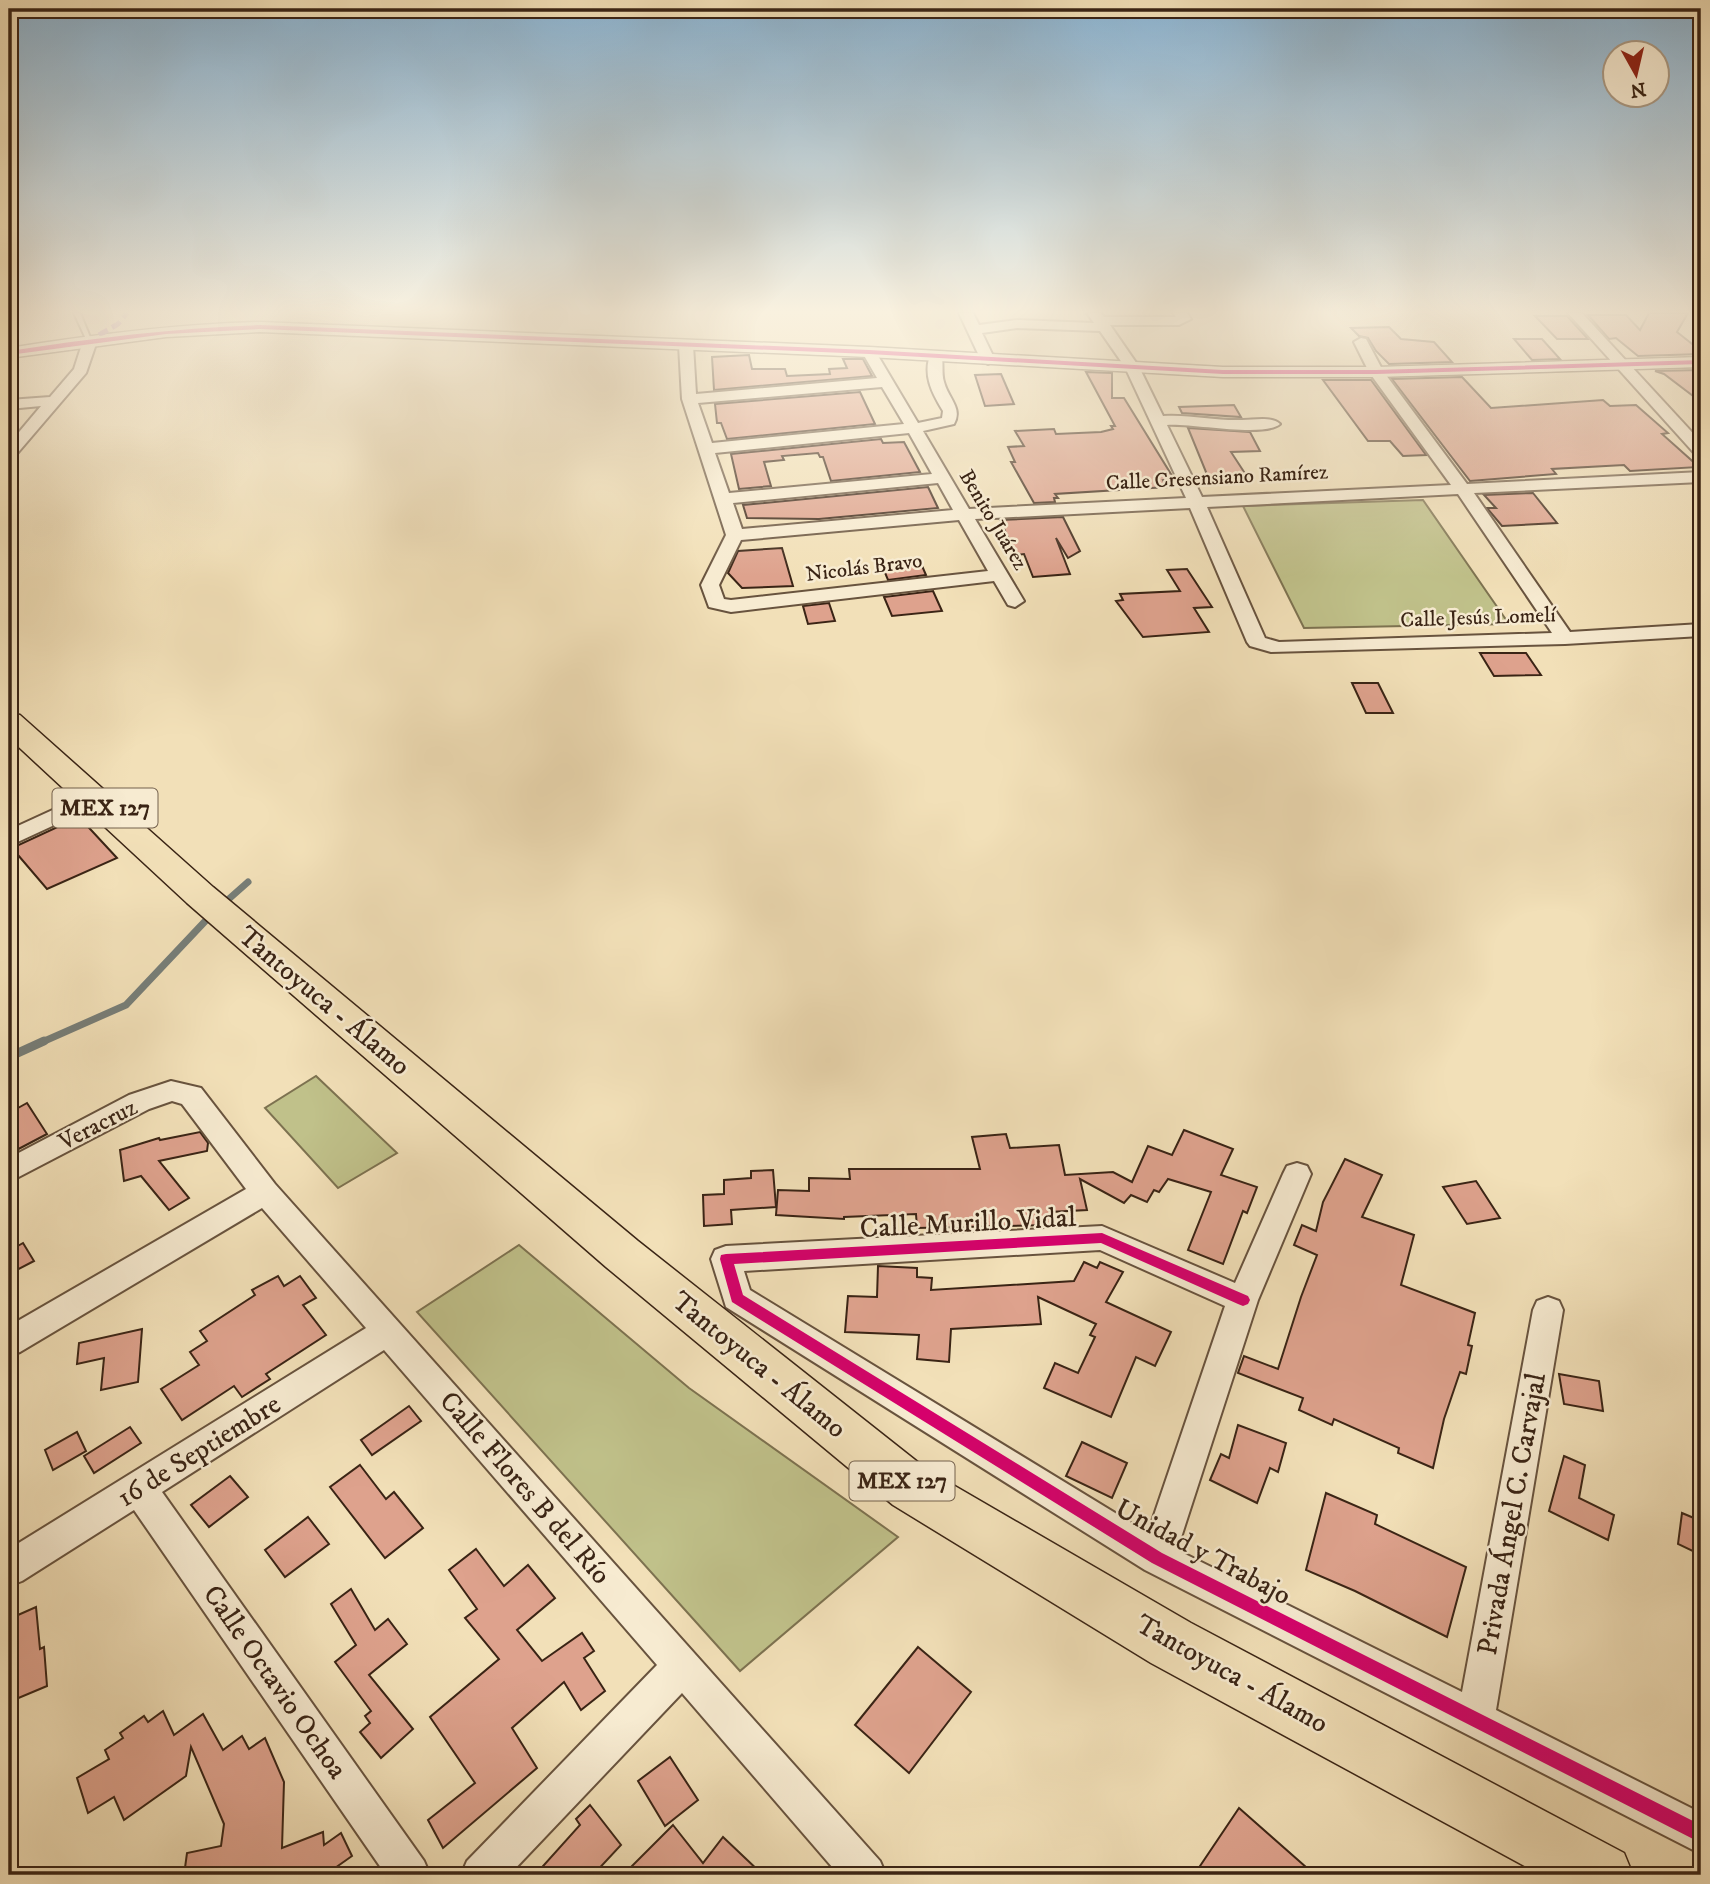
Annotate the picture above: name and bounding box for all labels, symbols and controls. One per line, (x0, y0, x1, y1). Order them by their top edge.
north arrow (1602, 38, 1672, 108)
text: N (1628, 77, 1647, 102)
street label: Calle Cresensiano Ramírez (1105, 459, 1329, 497)
street label: Benito Juárez (953, 465, 1033, 575)
street label: Nicolás Bravo (804, 548, 924, 588)
street label: Calle Jesús Lomelí (1400, 602, 1558, 634)
road number: MEX 127 (52, 788, 158, 828)
street label: Tantoyuca - Álamo (231, 918, 418, 1083)
street label: Veracruz (53, 1092, 143, 1158)
street label: Calle Murillo Vidal (859, 1200, 1078, 1246)
street label: Tantoyuca - Álamo (665, 1283, 854, 1446)
street label: Privada Ángel C. Carvajal (1469, 1369, 1554, 1658)
street label: Calle Flores B del Río (432, 1384, 618, 1592)
street label: 16 de Septiembre (111, 1387, 287, 1515)
road number: MEX 127 (850, 1462, 954, 1500)
street label: Unidad y Trabajo (1109, 1491, 1297, 1613)
street label: Calle Octavio Ochoa (195, 1578, 355, 1786)
street label: Tantoyuca - Álamo (1130, 1606, 1335, 1741)

